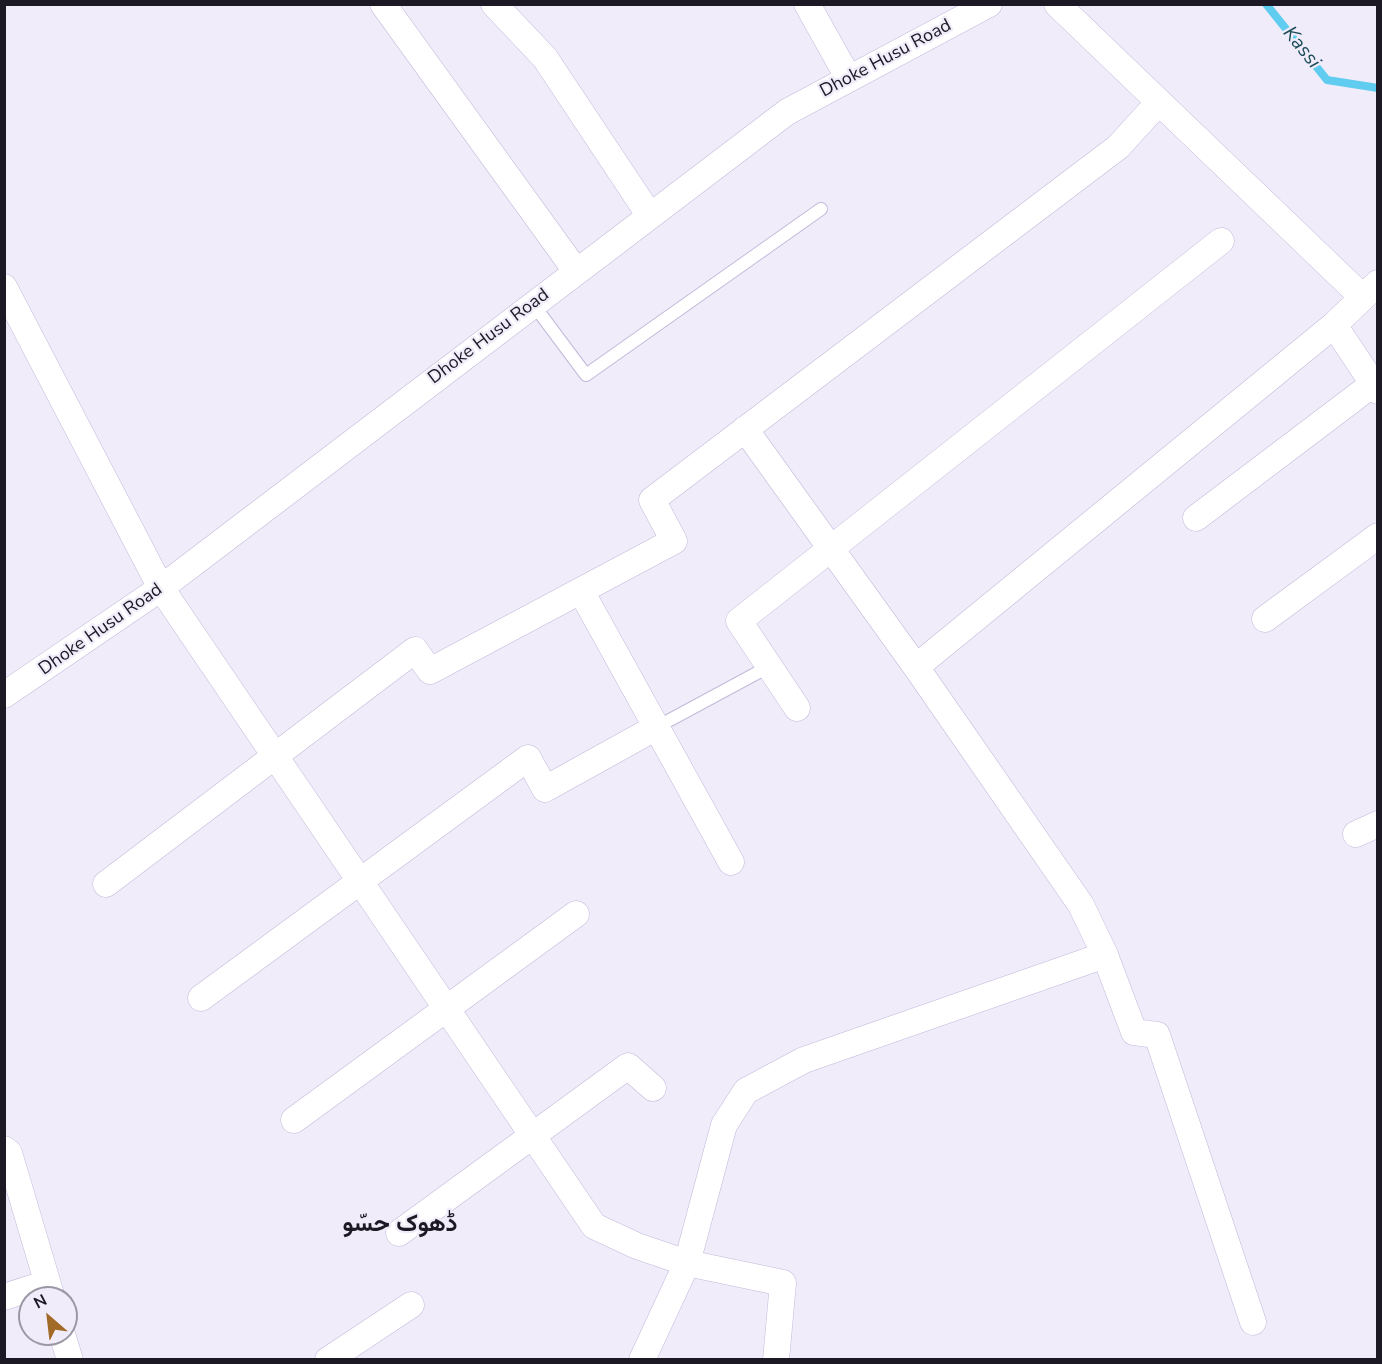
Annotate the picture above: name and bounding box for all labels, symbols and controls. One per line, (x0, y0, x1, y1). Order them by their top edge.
street label: Dhoke Husu Road (817, 15, 955, 103)
water label: Kassi (1277, 22, 1325, 74)
street label: Dhoke Husu Road (424, 285, 554, 389)
street label: Dhoke Husu Road (35, 579, 167, 681)
district label: ڈھوک حسّو (342, 1211, 458, 1239)
north arrow (18, 1286, 78, 1346)
text: N (30, 1289, 51, 1314)

